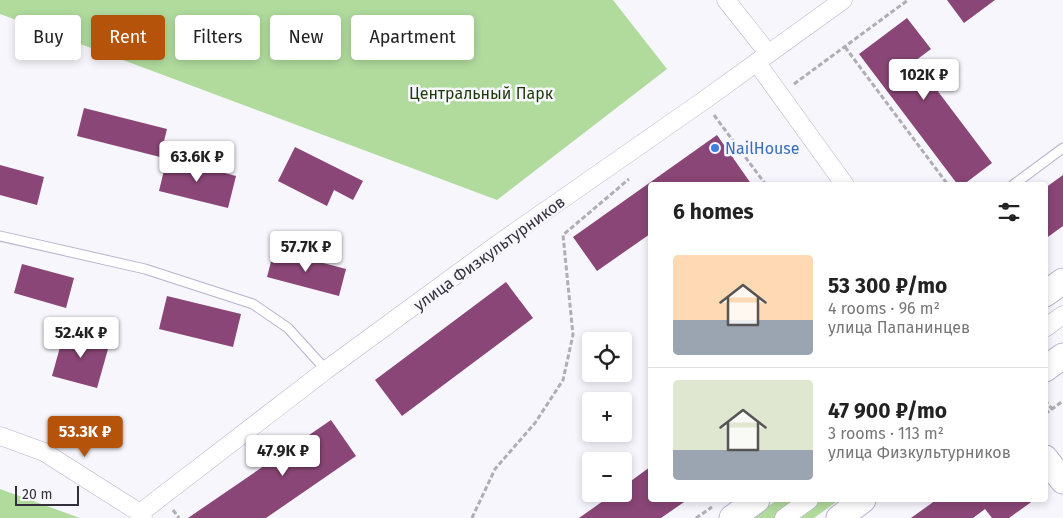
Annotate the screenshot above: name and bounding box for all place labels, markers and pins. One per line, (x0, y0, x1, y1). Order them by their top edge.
pin: 102K ₽ (883, 58, 965, 101)
place label: NailHouse (725, 139, 800, 158)
pin: 63.6K ₽ (151, 140, 243, 183)
marker: NailHouse (709, 142, 721, 154)
pin: 57.7K ₽ (260, 230, 352, 273)
pin: 52.4K ₽ (35, 316, 127, 359)
pin: 53.3K ₽ (39, 416, 131, 458)
pin: 47.9K ₽ (237, 434, 329, 477)

